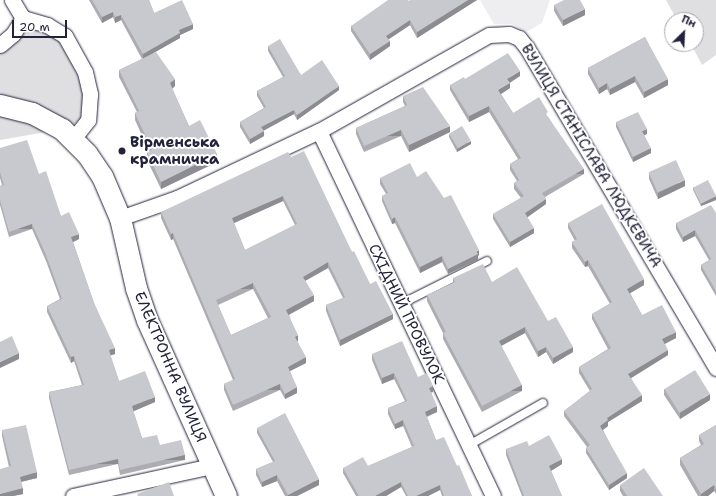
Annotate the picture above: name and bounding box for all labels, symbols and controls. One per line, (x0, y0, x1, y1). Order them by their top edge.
scale bar (14, 12, 69, 38)
north arrow (664, 12, 704, 52)
text: Пн (679, 12, 698, 31)
text: 20 m (19, 19, 50, 35)
street label: ВУЛИЦЯ СТАНІСЛАВА ЛЮДКЕВИЧА (517, 41, 665, 271)
place label: Вірменська крамничка (130, 133, 220, 168)
marker: Вірменська крамничка (117, 146, 127, 156)
street label: СХІДНИЙ ПРОВУЛОК (364, 241, 448, 387)
street label: ЕЛЕКТРОННА ВУЛИЦЯ (130, 289, 210, 445)

